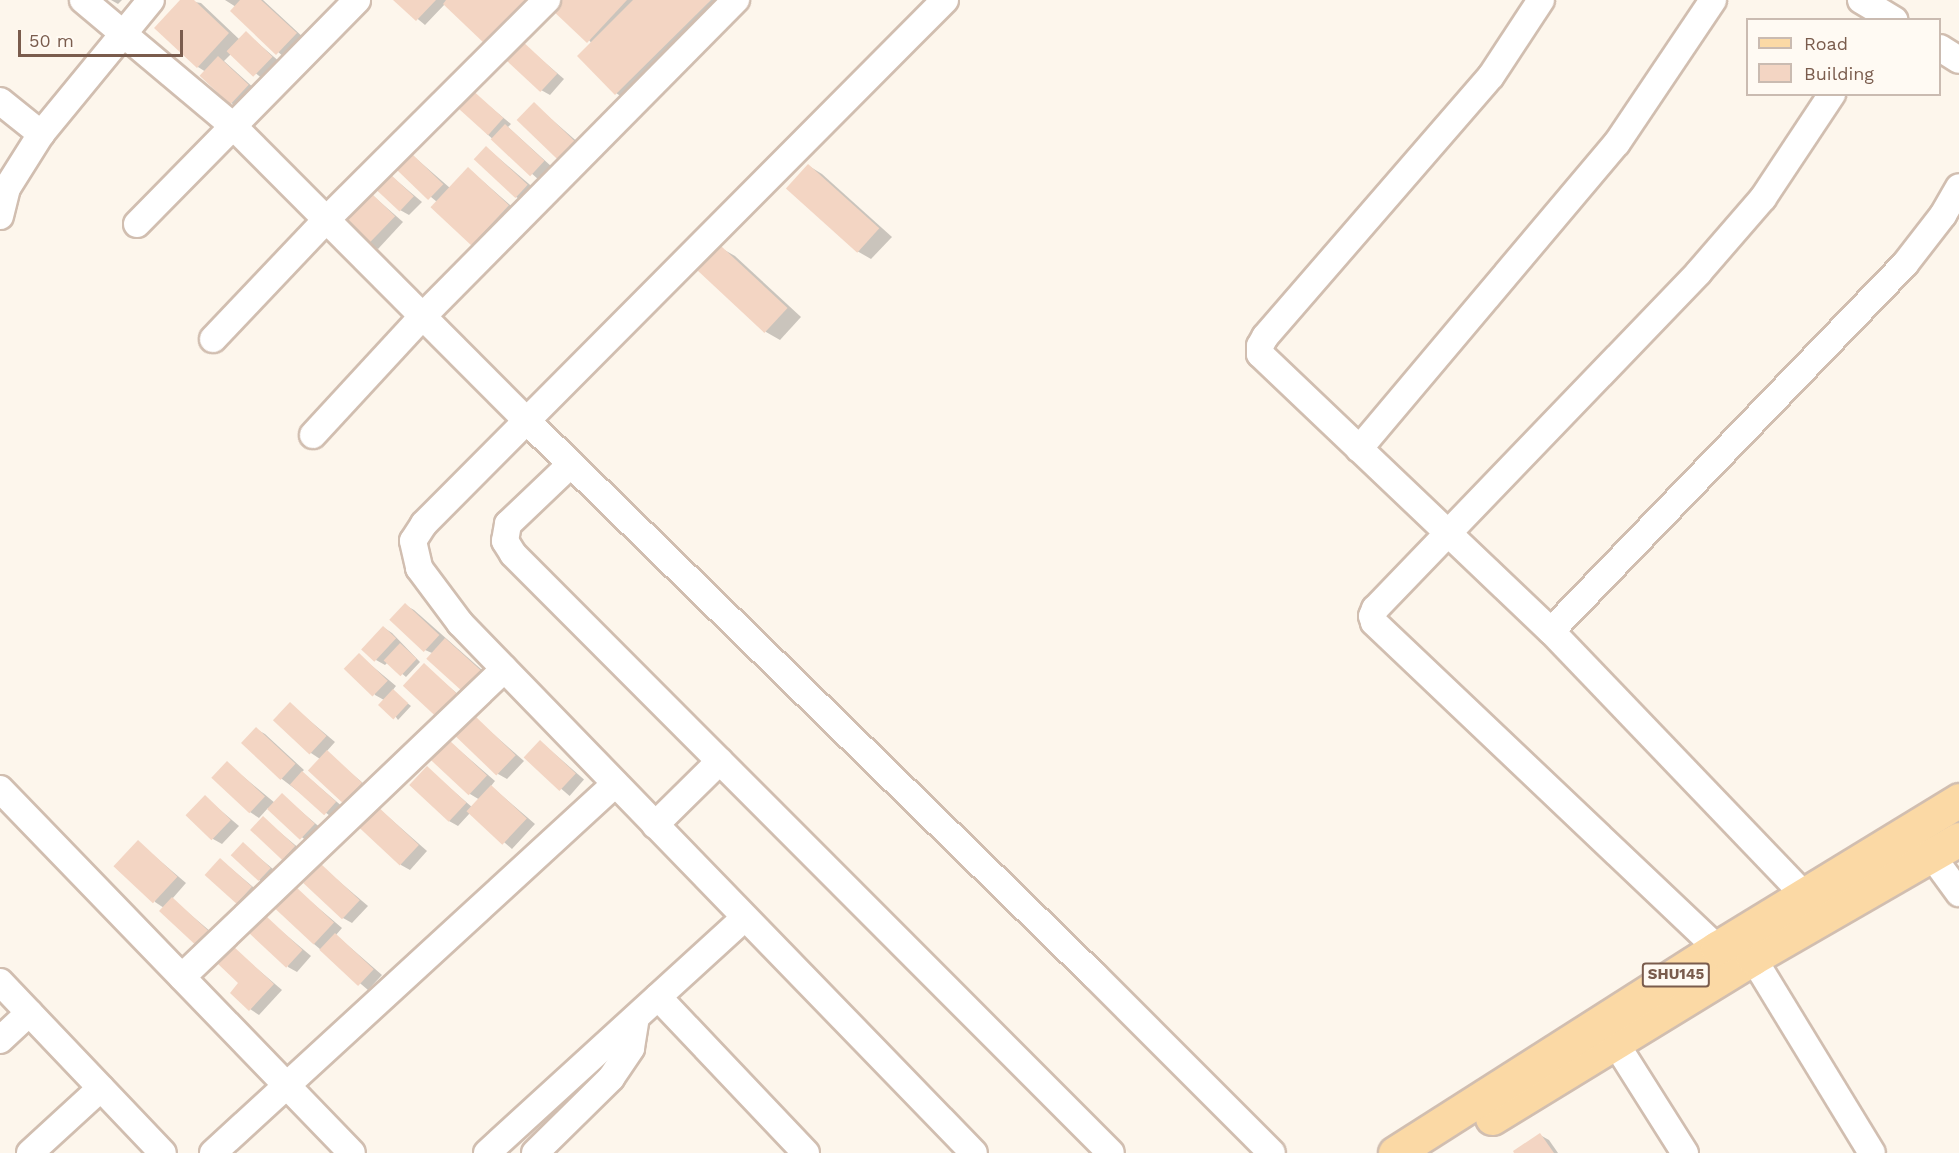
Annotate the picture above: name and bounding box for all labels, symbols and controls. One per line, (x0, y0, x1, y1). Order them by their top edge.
scale bar (21, 18, 186, 56)
legend (1746, 18, 1941, 96)
text: 50 m (29, 30, 74, 51)
text: Road (1804, 33, 1848, 54)
text: Building (1804, 63, 1874, 84)
road number: SHU145 (1642, 963, 1710, 987)

